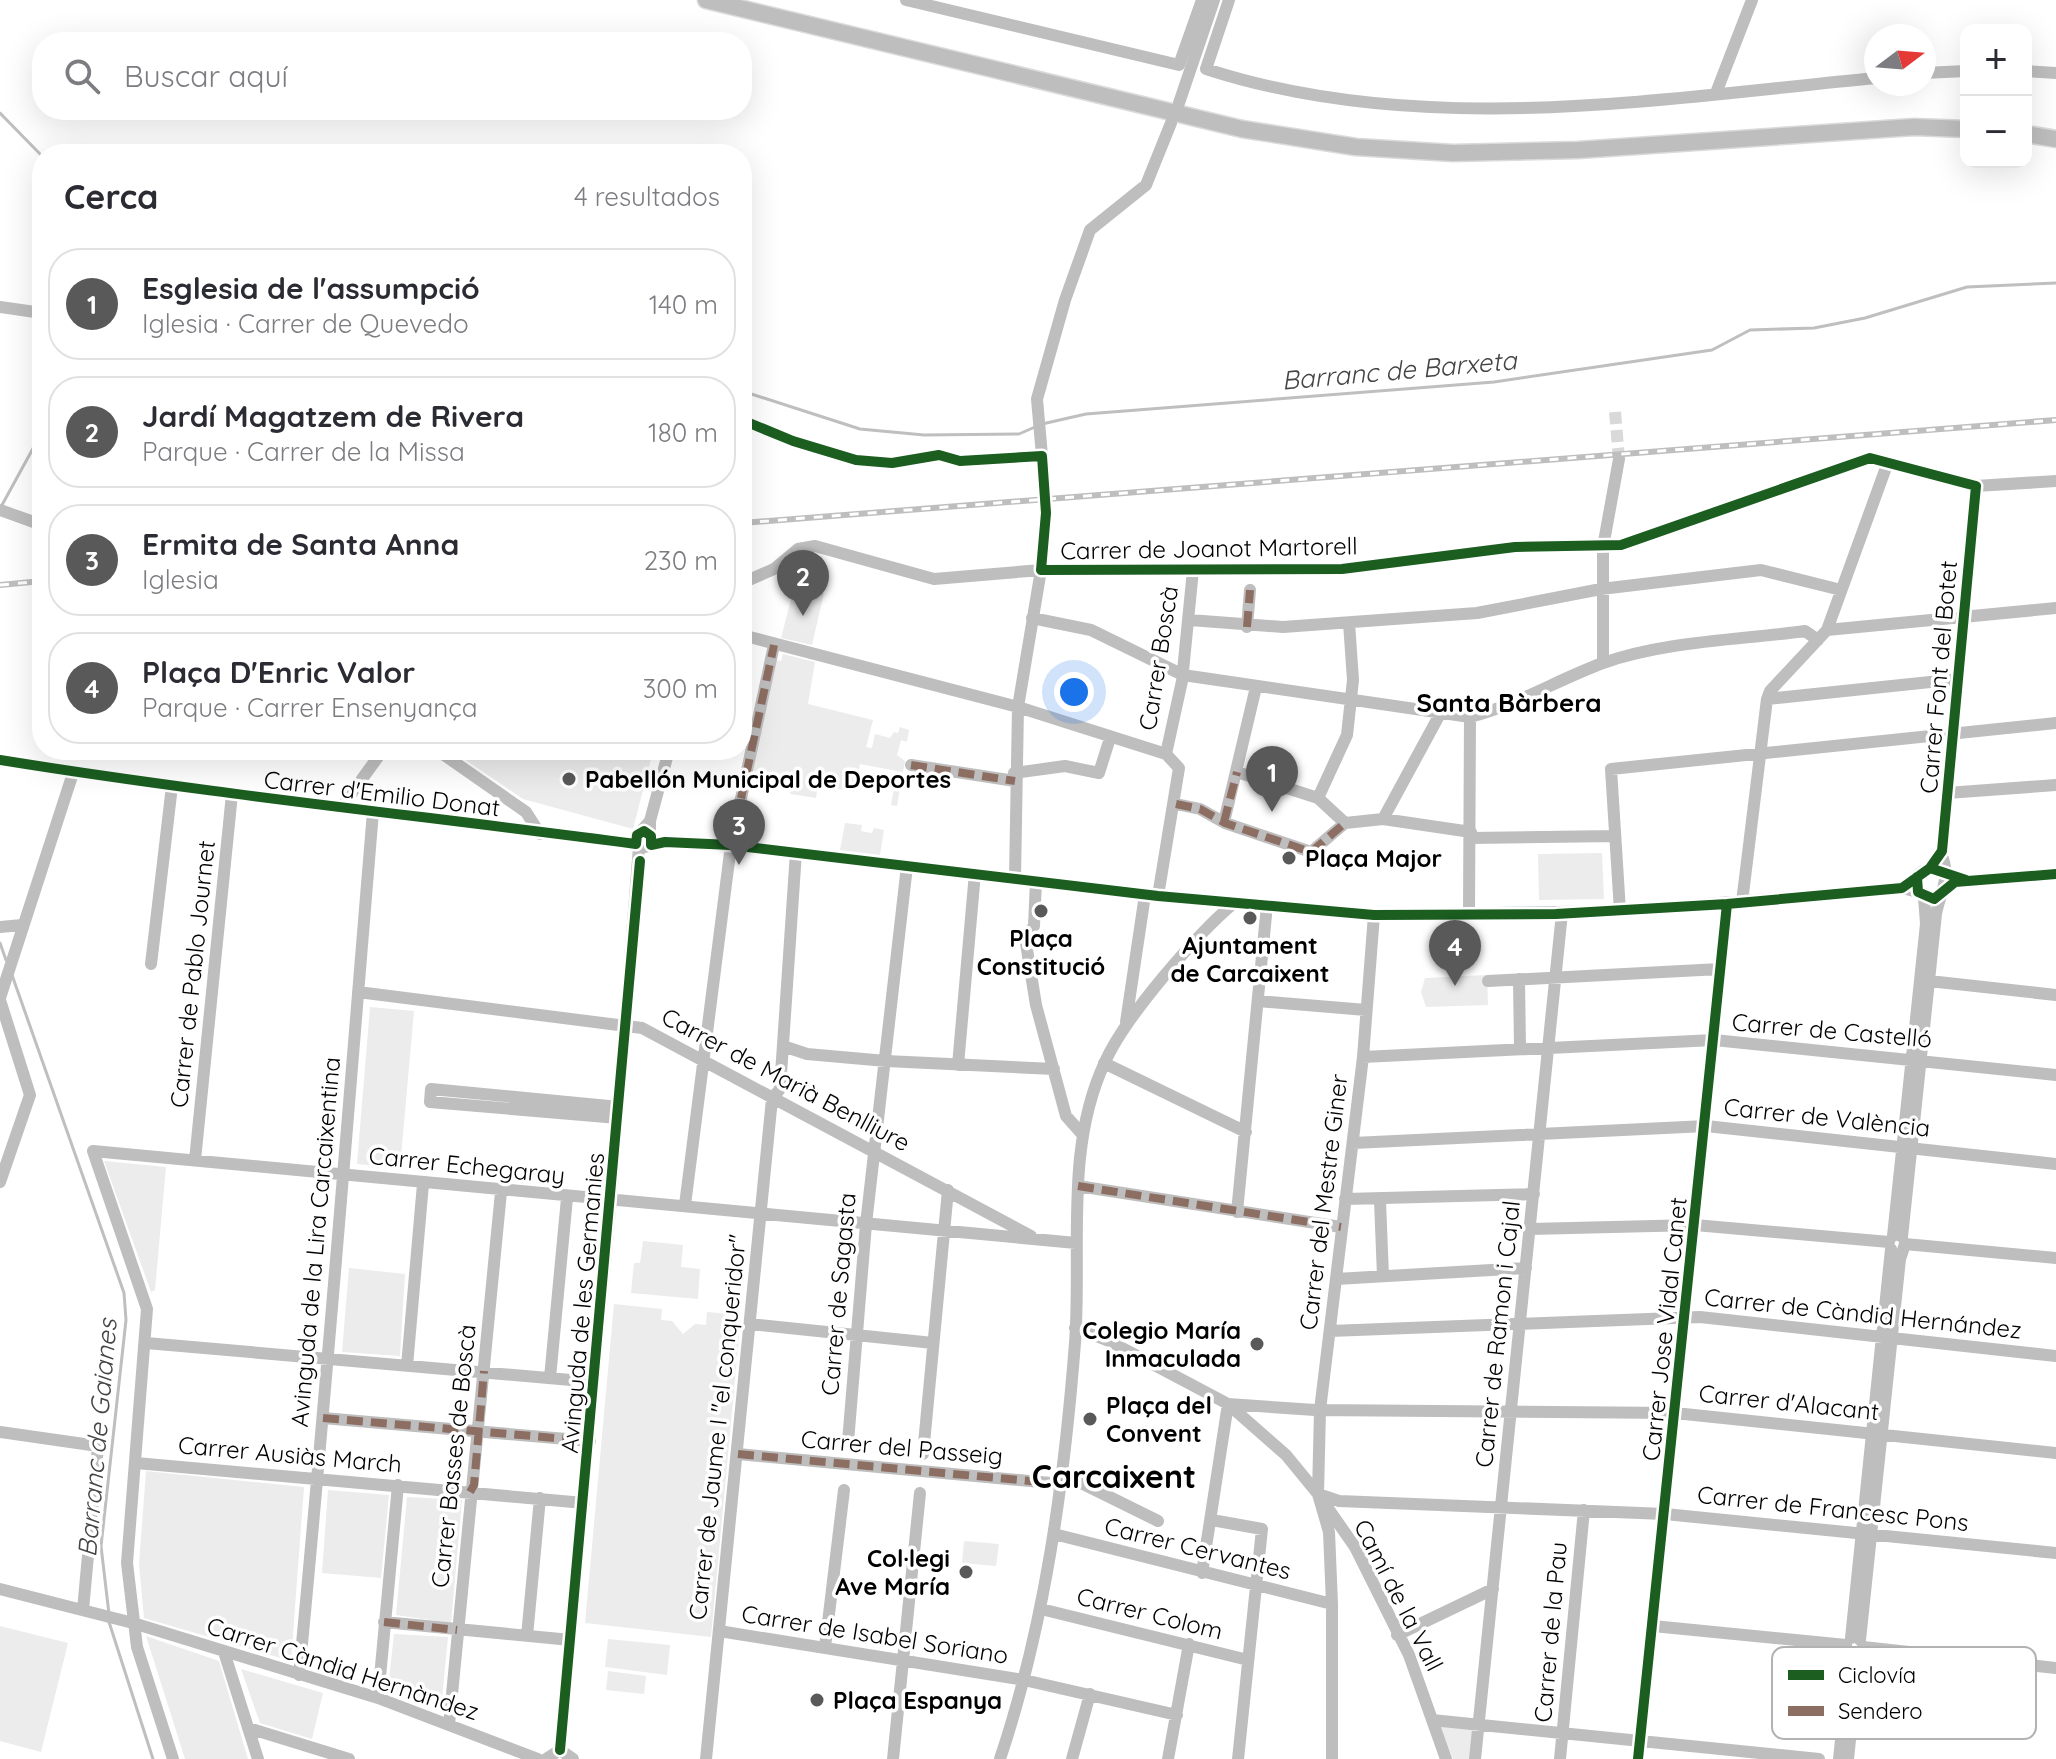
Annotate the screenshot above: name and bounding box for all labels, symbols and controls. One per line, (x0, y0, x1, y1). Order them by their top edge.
north arrow (1864, 24, 1936, 96)
map controls (1960, 24, 2032, 168)
button: + (1960, 24, 2032, 96)
search box (32, 32, 752, 120)
icon: search (60, 54, 104, 98)
text: Buscar aquí (124, 57, 288, 95)
button: − (1960, 96, 2032, 168)
text: Cerca (64, 175, 158, 218)
text: 4 resultados (574, 180, 720, 213)
text: Esglesia de l'assumpció (142, 269, 480, 307)
text: 1 (87, 288, 97, 321)
text: 140 m (649, 288, 718, 321)
text: Iglesia · Carrer de Quevedo (142, 307, 469, 340)
water label: Barranc de Barxeta (1280, 343, 1519, 397)
text: Jardí Magatzem de Rivera (142, 397, 524, 435)
text: 2 (85, 416, 99, 449)
text: 180 m (648, 416, 718, 449)
text: Parque · Carrer de la Missa (142, 435, 465, 468)
text: Ermita de Santa Anna (142, 525, 459, 563)
street label: Carrer de Joanot Martorell (1060, 530, 1358, 566)
text: 3 (85, 544, 99, 577)
text: 230 m (644, 544, 718, 577)
pin: 2 (777, 550, 829, 616)
street label: Carrer Font del Botet (1913, 559, 1963, 795)
text: Iglesia (142, 563, 219, 596)
street label: Carrer Boscà (1132, 584, 1184, 732)
text: Plaça D'Enric Valor (142, 653, 415, 691)
text: 4 (84, 672, 100, 705)
text: 300 m (643, 672, 718, 705)
your location (1054, 672, 1094, 712)
district label: Santa Bàrbera (1416, 686, 1602, 719)
text: Parque · Carrer Ensenyança (142, 691, 477, 724)
pin: 1 (1246, 746, 1298, 812)
street label: Carrer d'Emilio Donat (262, 764, 502, 822)
place label: Pabellón Municipal de Deportes (585, 764, 951, 794)
marker: Pabellón Municipal de Deportes (560, 770, 578, 788)
pin: 3 (713, 799, 765, 865)
street label: Carrer de Pablo Journet (163, 839, 221, 1109)
place label: Plaça Major (1305, 843, 1442, 873)
marker: Plaça Major (1280, 849, 1298, 867)
marker: Plaça Constitució (1032, 902, 1050, 920)
marker: Ajuntament de Carcaixent (1241, 909, 1259, 927)
pin: 4 (1429, 920, 1481, 986)
place label: Plaça Constitució (977, 923, 1105, 981)
place label: Ajuntament de Carcaixent (1170, 930, 1330, 988)
street label: Carrer de Marià Benlliure (657, 1001, 915, 1157)
street label: Carrer de Castelló (1731, 1006, 1933, 1054)
street label: Avinguda de la Lira Carcaixentina (284, 1056, 346, 1428)
street label: Carrer del Mestre Giner (1292, 1072, 1354, 1332)
street label: Carrer de València (1722, 1091, 1932, 1143)
street label: Carrer Echegaray (367, 1140, 567, 1190)
street label: Avinguda de les Germanies (554, 1151, 610, 1455)
street label: Carrer de Sagasta (814, 1191, 862, 1397)
street label: Carrer Jose Vidal Canet (1635, 1196, 1693, 1462)
street label: Carrer de Ramon i Cajal (1468, 1199, 1526, 1469)
street label: Carrer de Jaume I "el conqueridor" (682, 1233, 752, 1621)
street label: Carrer de Càndid Hernández (1703, 1281, 2023, 1345)
place label: Colegio María Inmaculada (1082, 1315, 1241, 1373)
water label: Barranc de Gaianes (70, 1316, 124, 1558)
street label: Carrer Basses de Boscà (424, 1323, 482, 1589)
marker: Colegio María Inmaculada (1248, 1335, 1266, 1353)
street label: Carrer d'Alacant (1697, 1378, 1881, 1426)
place label: Plaça del Convent (1106, 1390, 1212, 1448)
marker: Plaça del Convent (1081, 1410, 1099, 1428)
street label: Carrer del Passeig (800, 1423, 1004, 1471)
street label: Carrer Ausiàs March (177, 1429, 403, 1479)
district label: Carcaixent (1032, 1456, 1196, 1496)
street label: Carrer de Francesc Pons (1696, 1479, 1970, 1537)
street label: Carrer Cervantes (1102, 1510, 1294, 1586)
street label: Camí de la Vall (1348, 1514, 1450, 1676)
street label: Carrer de la Pau (1527, 1541, 1573, 1723)
place label: Col·legi Ave María (835, 1543, 950, 1601)
marker: Col·legi Ave María (957, 1563, 975, 1581)
street label: Carrer Colom (1074, 1580, 1226, 1646)
street label: Carrer de Isabel Soriano (740, 1598, 1010, 1670)
street label: Carrer Càndid Hernàndez (203, 1610, 483, 1726)
legend (1772, 1647, 2036, 1739)
text: Ciclovía (1838, 1661, 1916, 1689)
place label: Plaça Espanya (833, 1685, 1002, 1715)
marker: Plaça Espanya (808, 1691, 826, 1709)
text: Sendero (1838, 1697, 1923, 1725)

